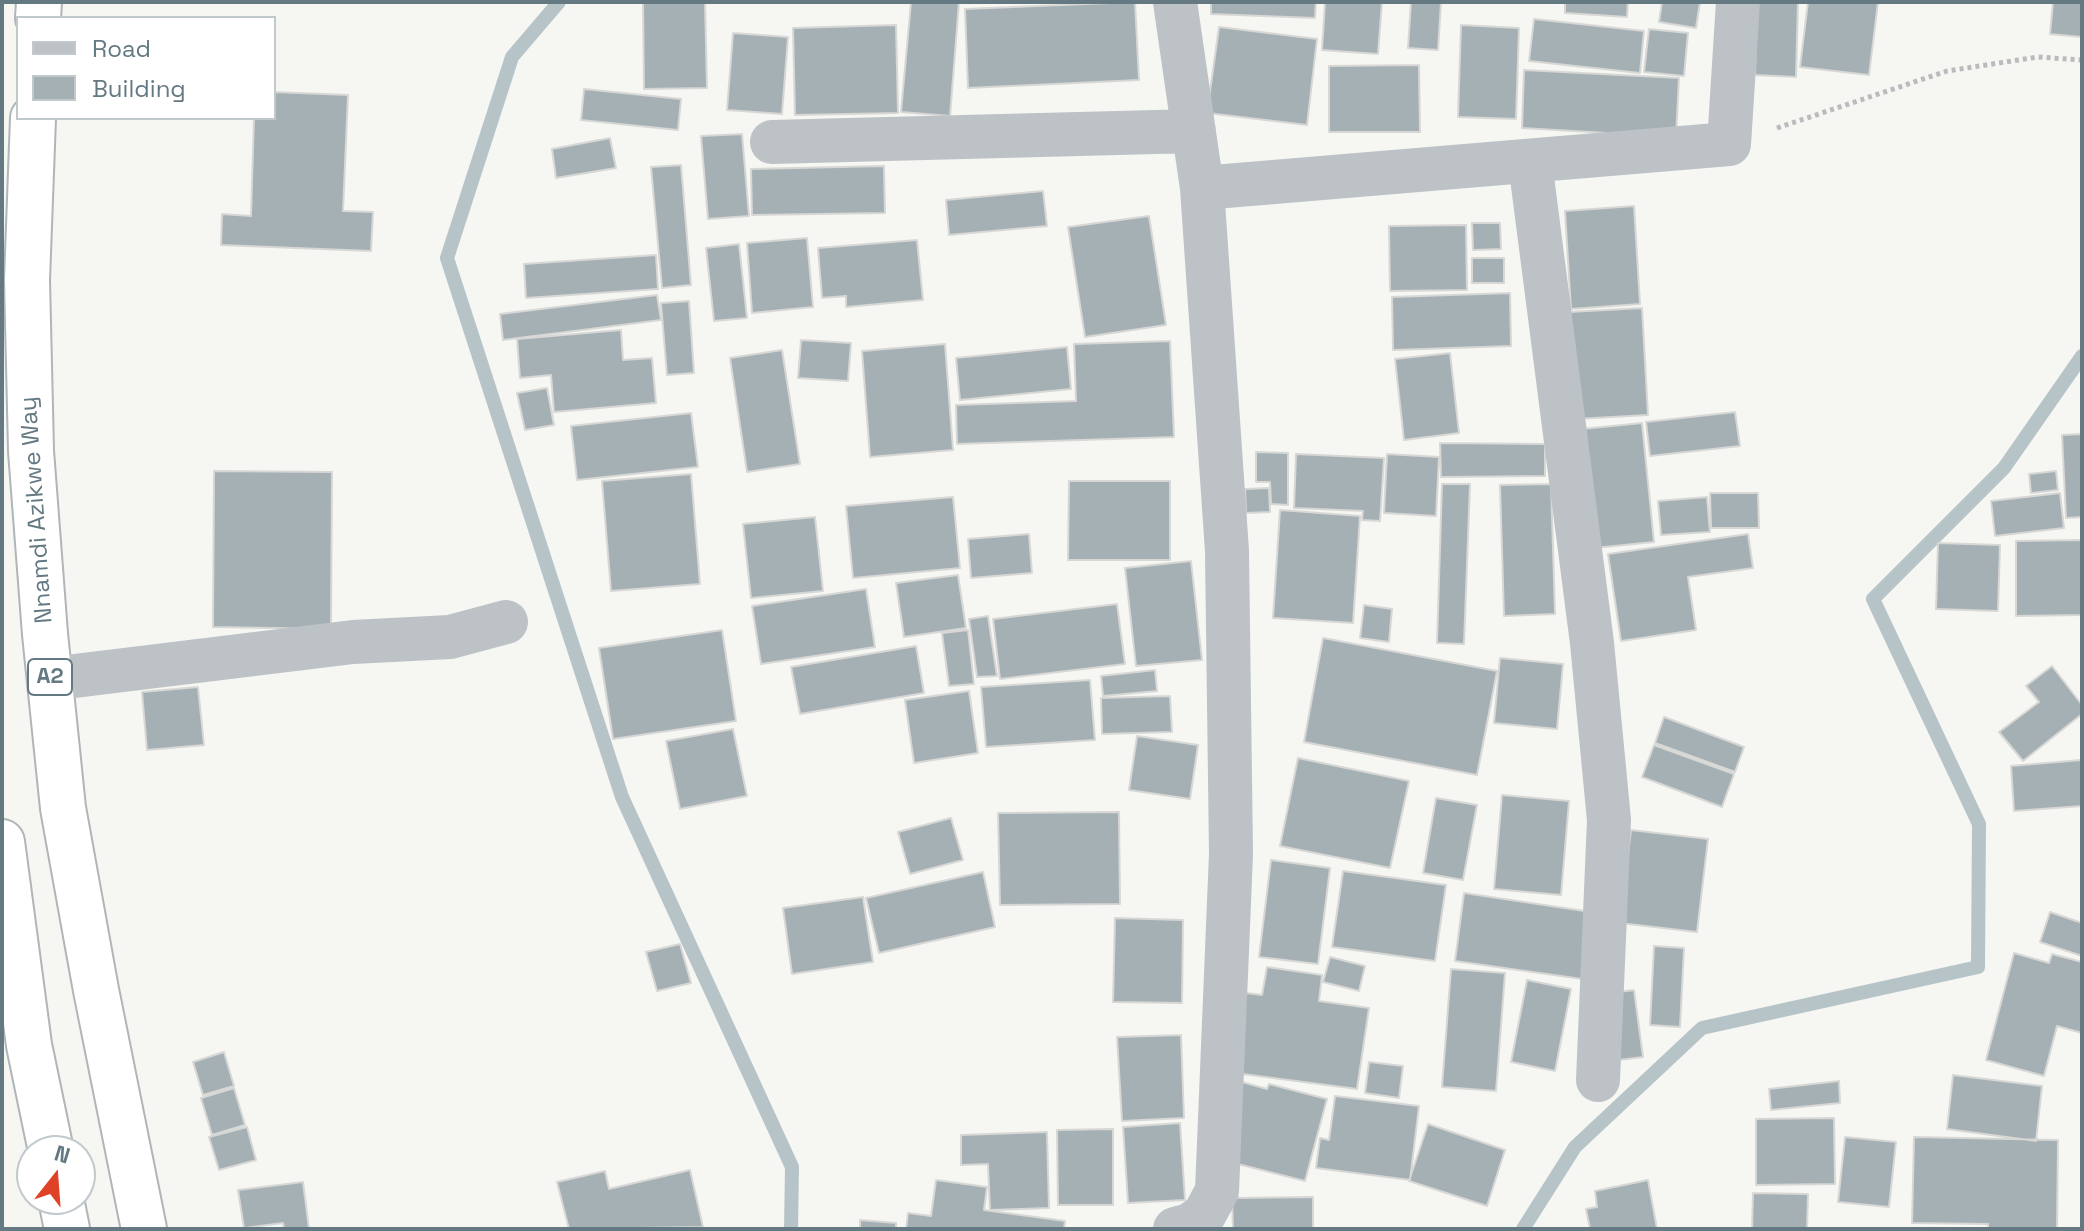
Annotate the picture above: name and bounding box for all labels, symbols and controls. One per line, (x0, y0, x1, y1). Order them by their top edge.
legend (16, 16, 276, 120)
text: Road (92, 33, 151, 64)
text: Building (92, 73, 186, 104)
street label: Nnamdi Azikwe Way (15, 396, 59, 624)
road number: A2 (28, 659, 72, 695)
north arrow (16, 1135, 96, 1215)
text: N (51, 1138, 74, 1170)

